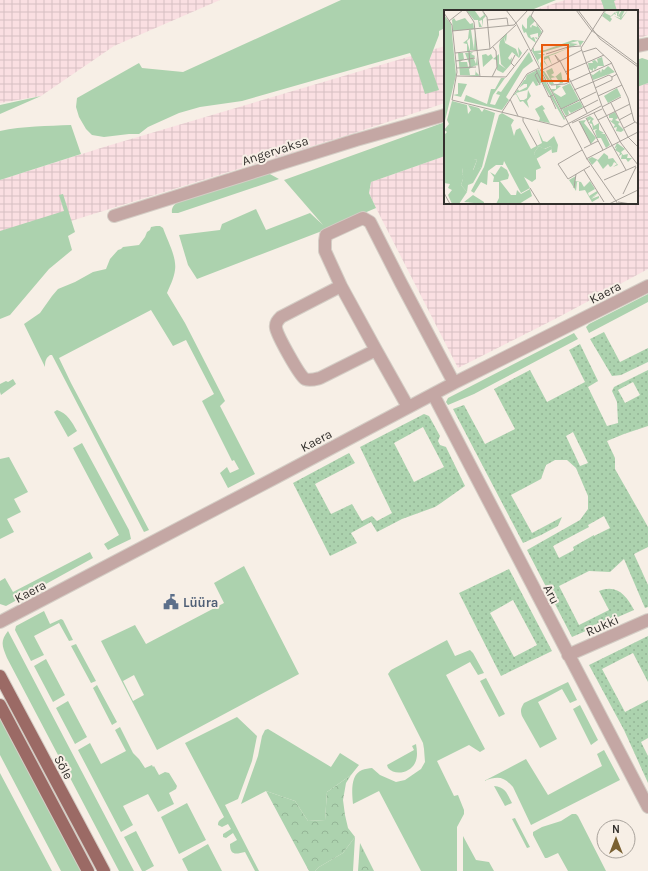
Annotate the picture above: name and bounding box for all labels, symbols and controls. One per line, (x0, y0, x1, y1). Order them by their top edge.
inset map (444, 10, 638, 204)
street label: Angervaksa (240, 133, 310, 168)
street label: Kaera (587, 278, 624, 307)
street label: Kaera (298, 426, 335, 455)
street label: Kaera (12, 577, 49, 606)
street label: Aru (540, 582, 563, 607)
public building icon: Lüüra (162, 593, 180, 611)
place label: Lüüra (183, 595, 218, 610)
street label: Rukki (583, 612, 621, 639)
street label: Sõle (51, 753, 76, 782)
north arrow (596, 819, 636, 859)
text: N (612, 823, 620, 836)

